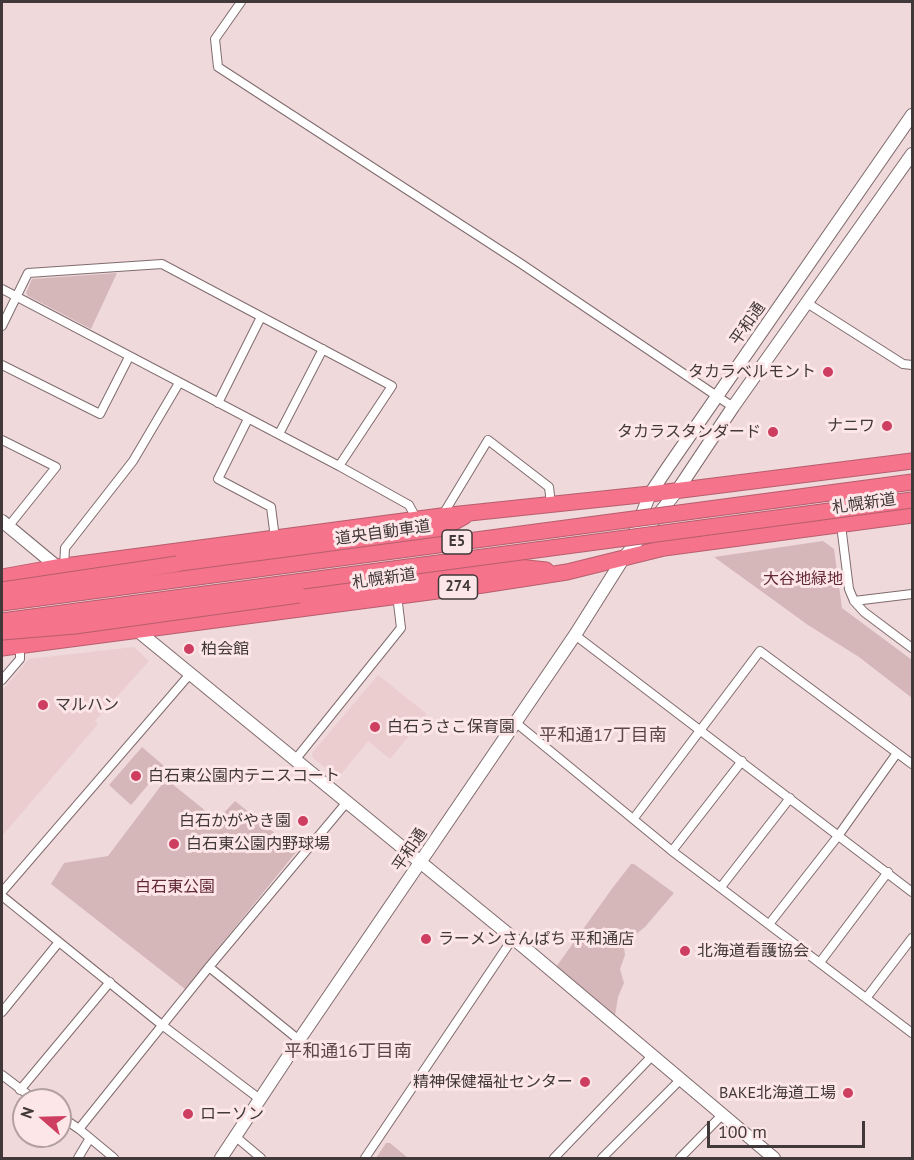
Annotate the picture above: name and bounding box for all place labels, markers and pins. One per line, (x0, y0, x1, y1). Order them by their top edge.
place label: タカラベルモント (688, 362, 816, 382)
marker: タカラベルモント (821, 365, 835, 379)
place label: ナニワ (827, 416, 875, 436)
marker: ナニワ (880, 419, 894, 433)
place label: タカラスタンダード (617, 422, 761, 442)
marker: タカラスタンダード (766, 425, 780, 439)
place label: 柏会館 (201, 639, 249, 659)
marker: 柏会館 (182, 642, 196, 656)
place label: マルハン (55, 695, 119, 715)
marker: マルハン (36, 698, 50, 712)
place label: 白石うさこ保育園 (387, 717, 515, 737)
marker: 白石うさこ保育園 (368, 720, 382, 734)
place label: 白石東公園内テニスコート (148, 766, 340, 786)
marker: 白石東公園内テニスコート (129, 769, 143, 783)
place label: 白石かがやき園 (179, 811, 291, 831)
marker: 白石かがやき園 (296, 814, 310, 828)
place label: 白石東公園内野球場 (186, 834, 330, 854)
marker: 白石東公園内野球場 (167, 837, 181, 851)
place label: ラーメンさんぱち 平和通店 (438, 929, 634, 949)
marker: ラーメンさんぱち 平和通店 (419, 932, 433, 946)
place label: 北海道看護協会 (697, 941, 809, 961)
marker: 北海道看護協会 (678, 944, 692, 958)
place label: 精神保健福祉センター (413, 1072, 573, 1092)
marker: 精神保健福祉センター (578, 1075, 592, 1089)
place label: BAKE北海道工場 (719, 1083, 836, 1103)
marker: BAKE北海道工場 (841, 1086, 855, 1100)
place label: ローソン (200, 1104, 264, 1124)
marker: ローソン (181, 1107, 195, 1121)

